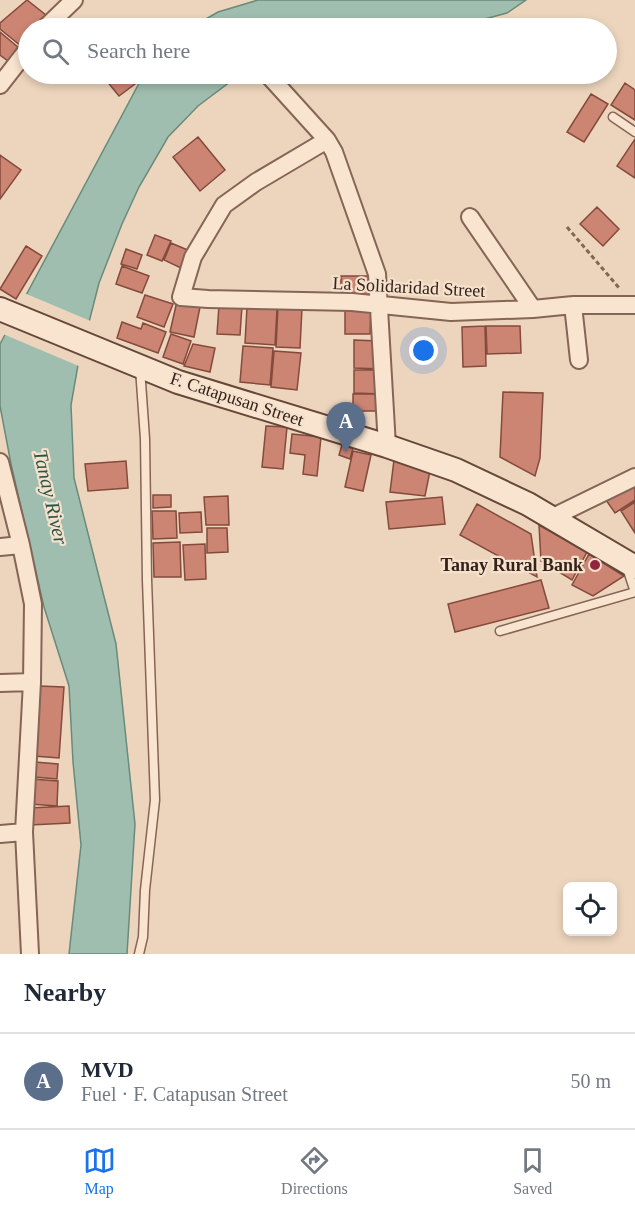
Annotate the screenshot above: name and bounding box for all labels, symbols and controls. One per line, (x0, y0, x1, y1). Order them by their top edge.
search box (18, 18, 617, 84)
icon: search (39, 35, 72, 68)
text: Search here (87, 38, 190, 63)
street label: La Solidaridad Street (332, 273, 486, 301)
your location (409, 336, 438, 365)
street label: F. Catapusan Street (168, 368, 306, 430)
pin: A (326, 402, 366, 452)
water label: Tanay River (28, 448, 73, 547)
place label: Tanay Rural Bank (441, 555, 583, 575)
marker: Tanay Rural Bank (588, 558, 602, 572)
map controls (563, 882, 617, 936)
button: locate (563, 882, 617, 936)
text: Nearby (24, 978, 106, 1007)
text: MVD (81, 1057, 134, 1082)
text: A (36, 1070, 51, 1092)
text: 50 m (570, 1070, 611, 1092)
text: Fuel · F. Catapusan Street (81, 1083, 288, 1105)
tab: Map (83, 1144, 116, 1198)
tab: Directions (281, 1144, 348, 1198)
tab: Saved (513, 1144, 552, 1198)

